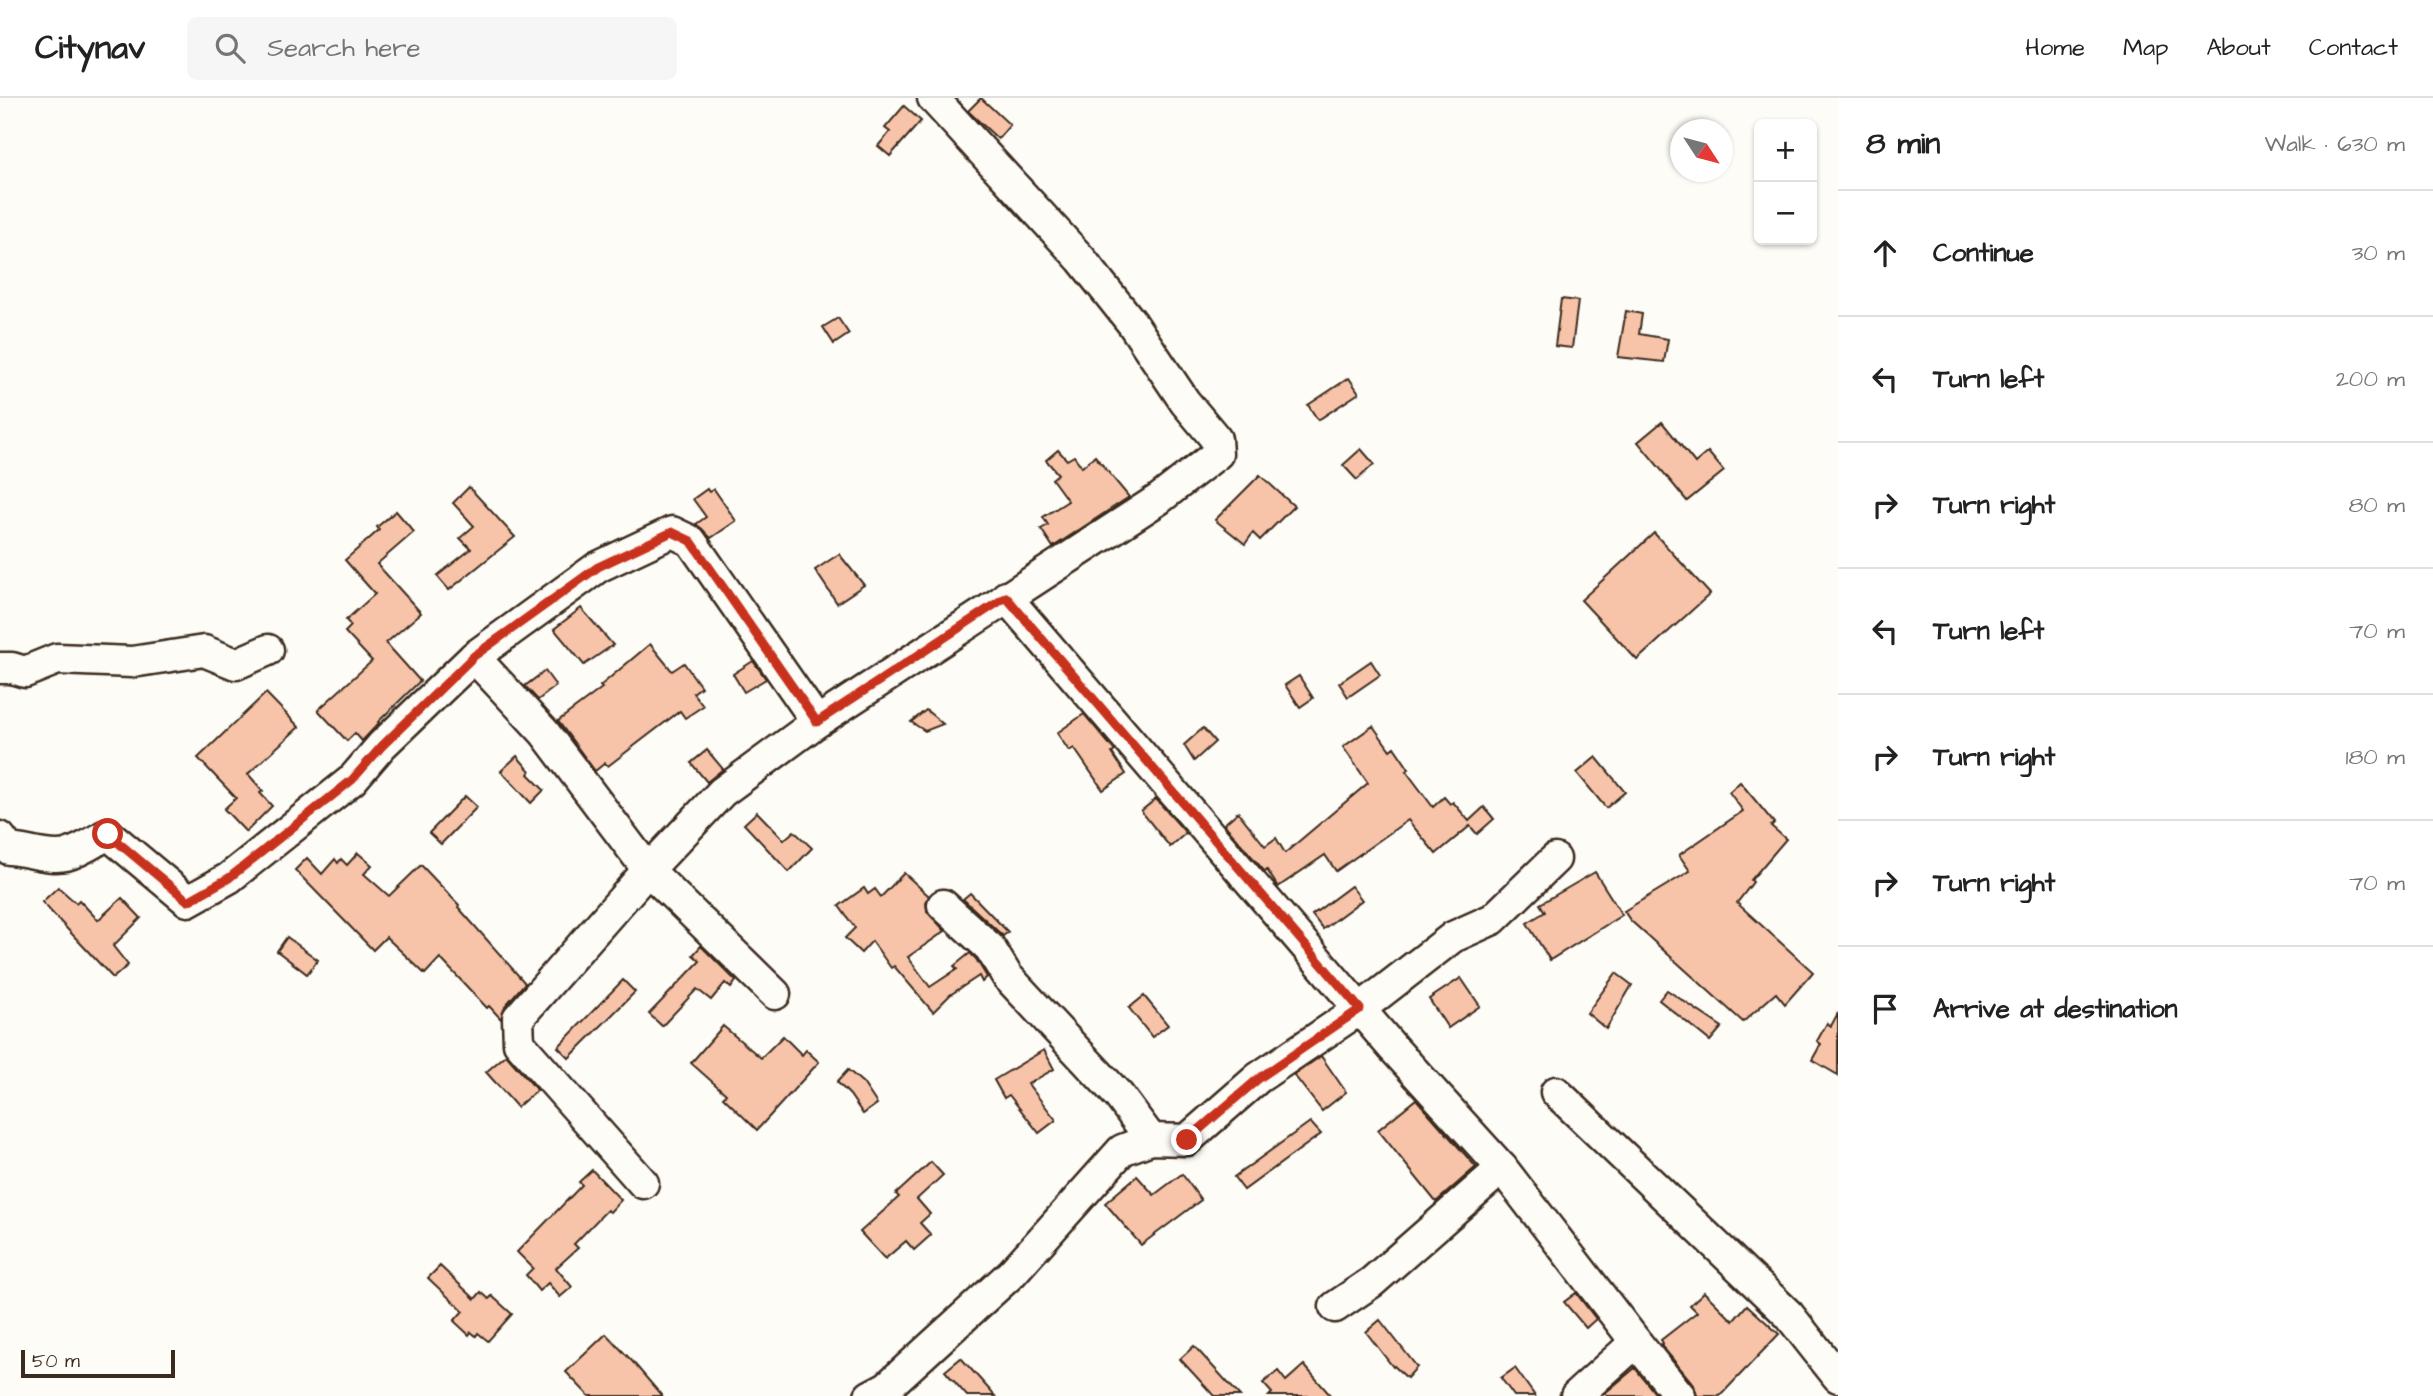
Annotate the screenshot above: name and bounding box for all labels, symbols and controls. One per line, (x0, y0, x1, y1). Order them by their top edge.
search box (187, 17, 677, 80)
text: Citynav (35, 25, 145, 71)
icon: search (211, 29, 249, 67)
text: Search here (267, 30, 421, 66)
text: Home (2025, 31, 2085, 65)
text: Map (2123, 31, 2168, 65)
text: About (2206, 31, 2271, 65)
text: Contact (2309, 31, 2398, 65)
north arrow (1670, 119, 1733, 182)
map controls (1754, 119, 1817, 245)
button: + (1754, 119, 1817, 182)
text: 8 min (1866, 123, 1940, 165)
text: Walk · 630 m (2265, 128, 2405, 160)
button: − (1754, 182, 1817, 245)
icon: ahead (1866, 234, 1904, 272)
text: Continue (1933, 235, 2034, 271)
text: 30 m (2352, 237, 2405, 269)
icon: left (1866, 360, 1904, 398)
text: Turn left (1933, 361, 2044, 397)
text: 200 m (2336, 363, 2405, 395)
icon: right (1866, 486, 1904, 524)
text: Turn right (1933, 487, 2055, 523)
text: 80 m (2348, 489, 2405, 521)
icon: left (1866, 612, 1904, 650)
text: Turn left (1933, 613, 2044, 649)
text: 70 m (2349, 615, 2405, 647)
icon: right (1866, 738, 1904, 776)
text: Turn right (1933, 739, 2055, 775)
text: 180 m (2346, 741, 2405, 773)
route start (92, 818, 123, 849)
icon: right (1866, 864, 1904, 902)
text: Turn right (1933, 865, 2055, 901)
text: 70 m (2349, 867, 2405, 899)
icon: arrive (1866, 990, 1904, 1028)
text: Arrive at destination (1933, 991, 2178, 1027)
route end (1171, 1124, 1202, 1155)
scale bar (21, 1347, 175, 1379)
text: 50 m (32, 1348, 80, 1375)

